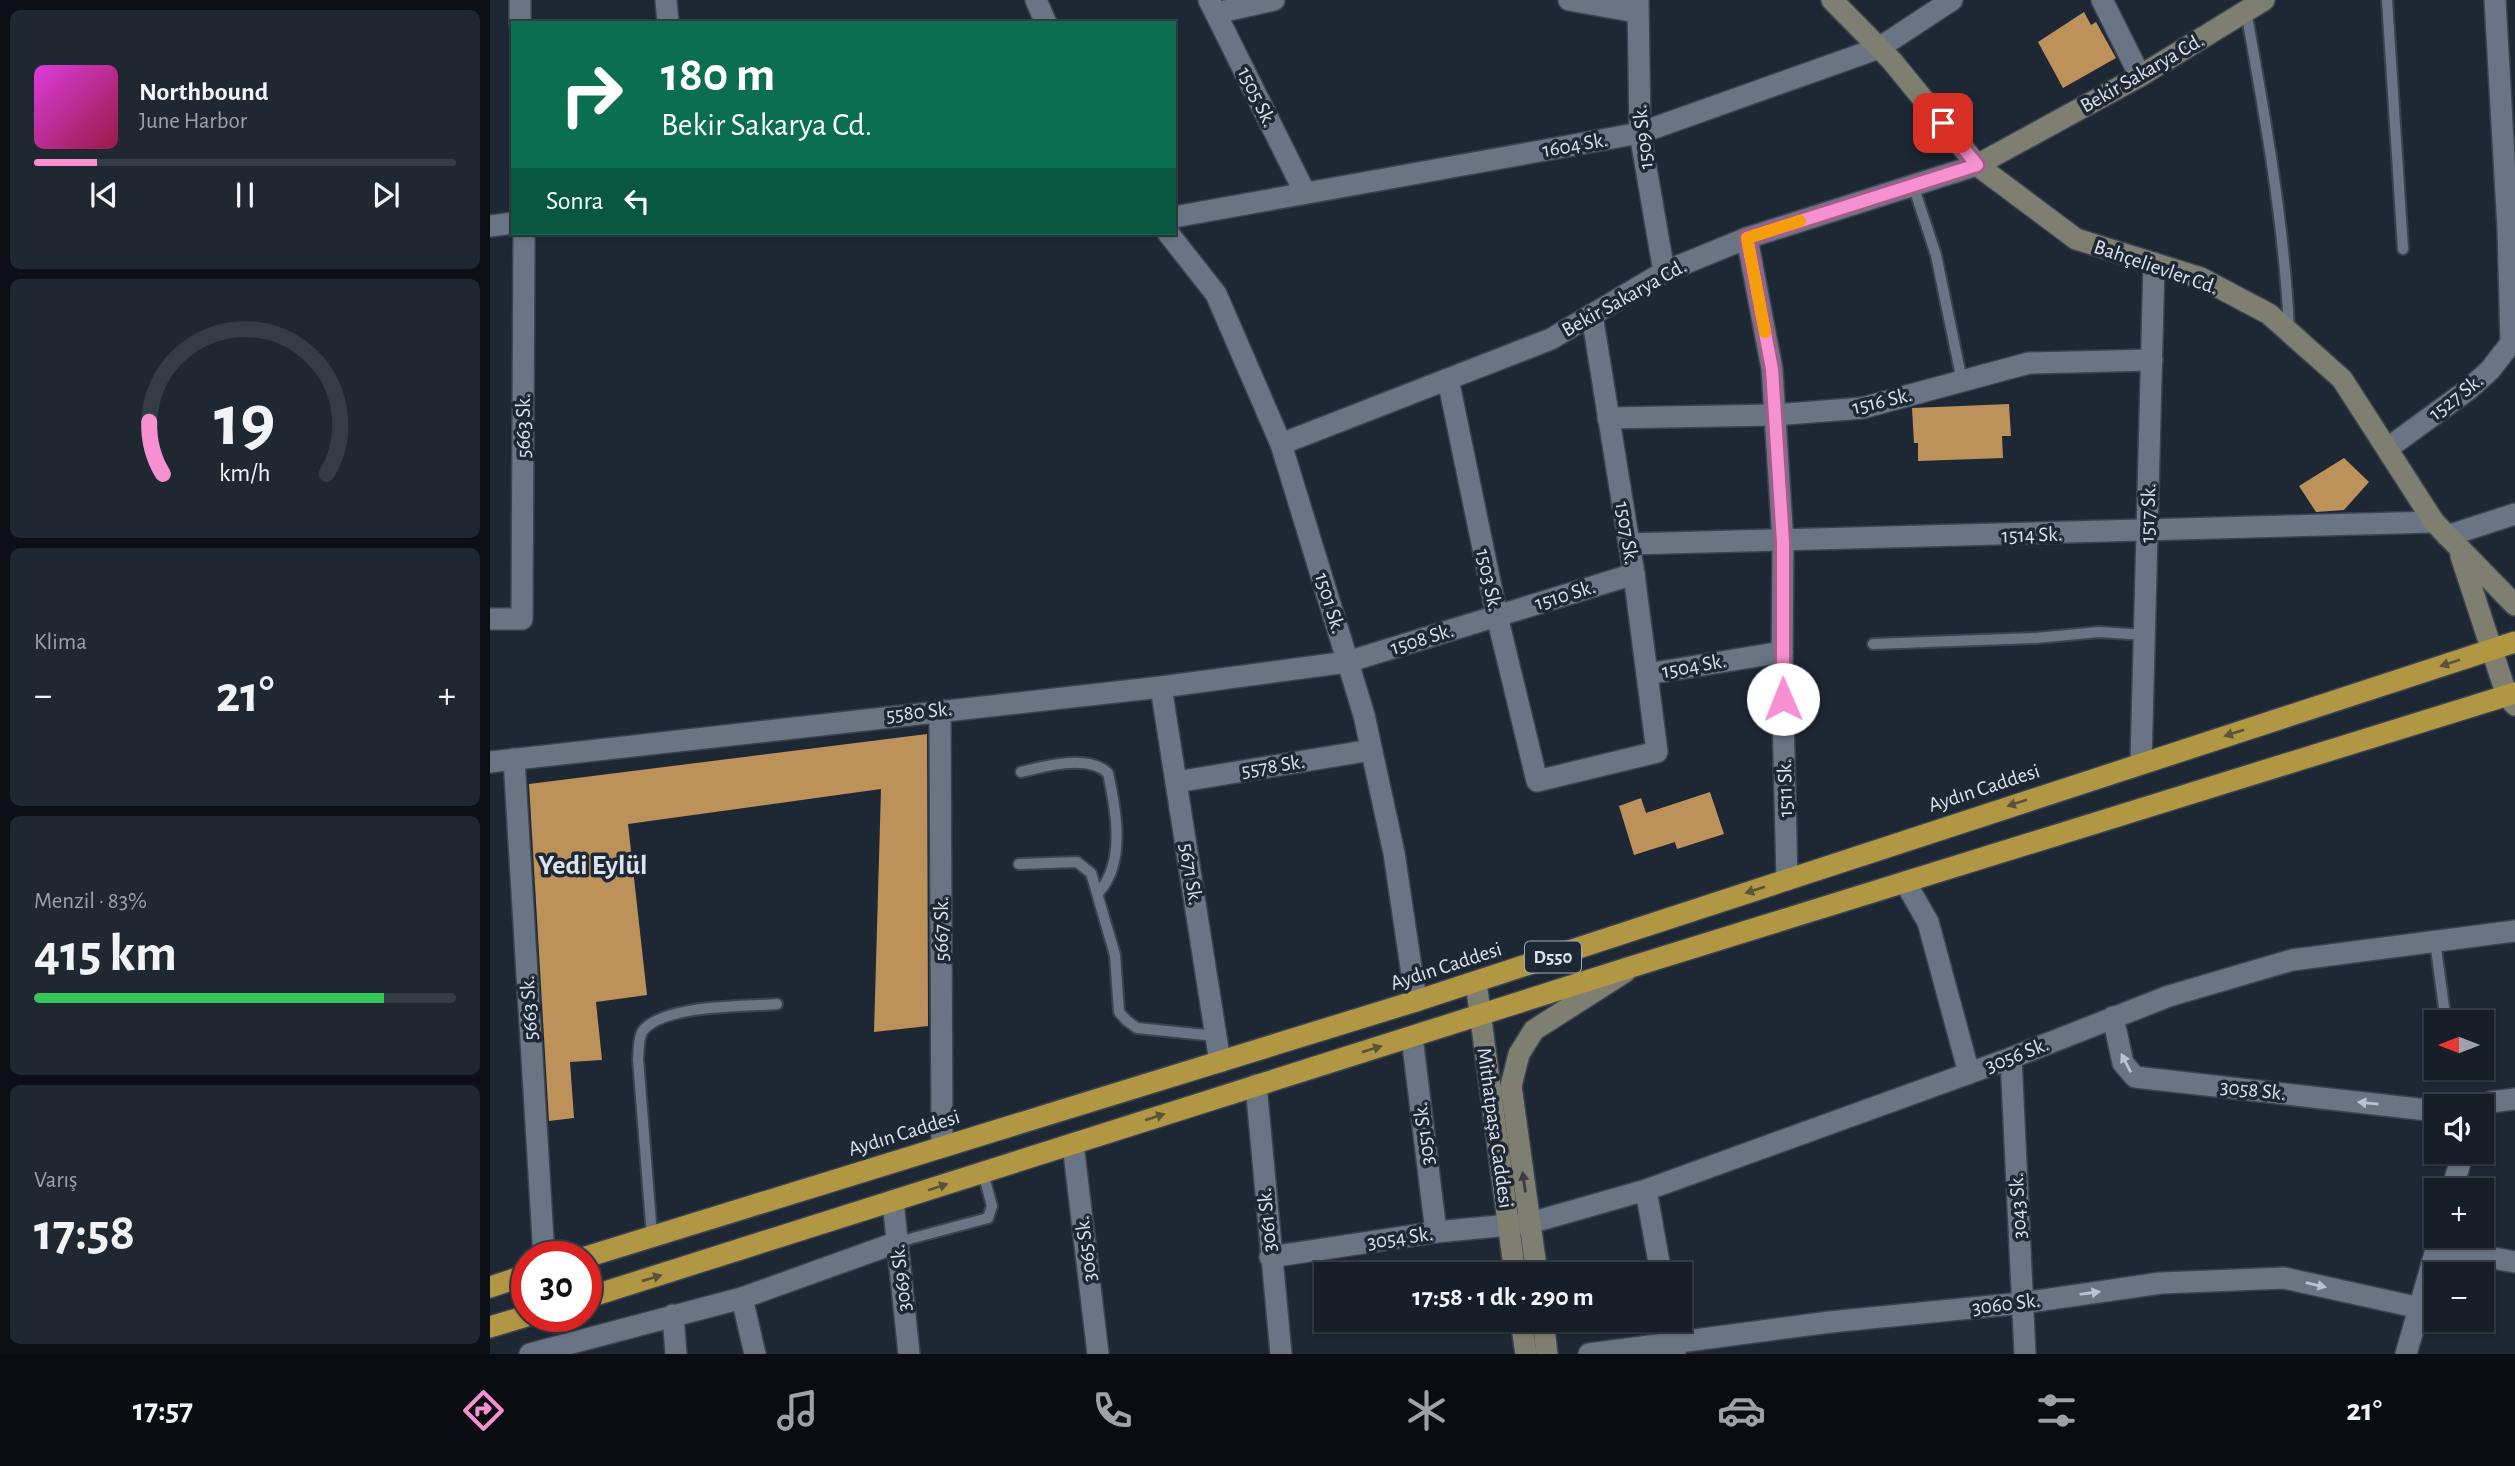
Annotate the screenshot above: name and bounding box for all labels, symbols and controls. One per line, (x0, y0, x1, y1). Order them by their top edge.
street label: Bekir Sakarya Cd. (2077, 29, 2207, 117)
icon: right (546, 49, 637, 140)
text: 180 m (661, 51, 775, 100)
street label: 1505 Sk. (1234, 64, 1280, 130)
text: Northbound (139, 79, 268, 105)
pin (1913, 93, 1973, 153)
street label: 1509 Sk. (1629, 104, 1657, 170)
icon: arrive (1924, 104, 1962, 142)
text: Bekir Sakarya Cd. (661, 109, 872, 141)
text: June Harbor (139, 110, 247, 133)
street label: 1604 Sk. (1541, 129, 1609, 161)
icon: previous (85, 176, 123, 214)
icon: pause (226, 176, 264, 214)
icon: next (367, 176, 405, 214)
icon: left (618, 182, 656, 220)
text: Sonra (546, 188, 604, 214)
street label: Bahçelievler Cd. (2091, 236, 2221, 298)
street label: Bekir Sakarya Cd. (1558, 255, 1690, 341)
street label: 1527 Sk. (2425, 370, 2487, 424)
street label: 1516 Sk. (1850, 384, 1914, 418)
text: 19 (214, 387, 276, 460)
street label: 5663 Sk. (513, 394, 534, 458)
text: km/h (219, 461, 271, 486)
street label: 1517 Sk. (2136, 483, 2160, 543)
street label: 1507 Sk. (1612, 500, 1642, 566)
street label: 1514 Sk. (2001, 523, 2063, 547)
street label: 1503 Sk. (1472, 547, 1506, 613)
street label: 1501 Sk. (1311, 570, 1349, 636)
street label: 1510 Sk. (1532, 576, 1598, 614)
street label: 1508 Sk. (1388, 620, 1456, 658)
text: Klima (34, 631, 87, 654)
street label: 1504 Sk. (1660, 650, 1728, 682)
one-way arrow (2440, 658, 2461, 669)
position arrow (1746, 662, 1820, 736)
text: 21° (216, 669, 274, 721)
text: − (34, 677, 52, 715)
text: + (438, 677, 456, 715)
street label: 5580 Sk. (885, 698, 953, 726)
one-way arrow (2223, 728, 2244, 739)
street label: 5578 Sk. (1240, 751, 1306, 781)
street label: 1511 Sk. (1774, 759, 1796, 817)
street label: Aydın Caddesi (1926, 760, 2042, 816)
one-way arrow (2007, 798, 2028, 809)
street label: 5671 Sk. (1176, 842, 1206, 906)
district label: Yedi Eylül (539, 852, 647, 880)
one-way arrow (1744, 885, 1765, 896)
text: Menzil · 83% (34, 890, 147, 913)
street label: 5667 Sk. (931, 897, 952, 961)
text: 415 km (34, 928, 177, 980)
street label: Aydın Caddesi (1388, 938, 1504, 994)
road number: D550 (1525, 942, 1581, 973)
street label: 5663 Sk. (517, 975, 541, 1041)
north arrow (2424, 1010, 2494, 1080)
map controls (2424, 1010, 2494, 1332)
street label: 3056 Sk. (1982, 1033, 2052, 1077)
one-way arrow (1362, 1043, 1383, 1054)
street label: Mithatpaşa Caddesi (1473, 1046, 1517, 1210)
one-way arrow (2121, 1052, 2133, 1072)
street label: 3058 Sk. (2219, 1076, 2287, 1104)
button: sound (2424, 1094, 2494, 1164)
one-way arrow (2357, 1098, 2379, 1109)
street label: 3051 Sk. (1410, 1101, 1438, 1167)
street label: Aydın Caddesi (846, 1106, 962, 1160)
one-way arrow (1145, 1112, 1166, 1122)
text: Varış (34, 1169, 78, 1192)
one-way arrow (1519, 1171, 1530, 1193)
street label: 3043 Sk. (2006, 1172, 2030, 1240)
button: + (2424, 1178, 2494, 1248)
one-way arrow (928, 1181, 949, 1192)
street label: 3061 Sk. (1254, 1187, 1280, 1253)
text: 17:58 (34, 1207, 135, 1259)
street label: 3065 Sk. (1072, 1215, 1100, 1283)
street label: 3054 Sk. (1366, 1223, 1434, 1253)
speed limit sign: 30 (511, 1241, 602, 1332)
street label: 3069 Sk. (887, 1244, 915, 1312)
button: − (2424, 1262, 2494, 1332)
one-way arrow (641, 1273, 662, 1283)
one-way arrow (2305, 1280, 2327, 1291)
text: 17:58 · 1 dk · 290 m (1412, 1284, 1594, 1310)
one-way arrow (2079, 1287, 2101, 1298)
street label: 3060 Sk. (1971, 1289, 2041, 1319)
icon: directions (459, 1386, 508, 1435)
icon: music (773, 1386, 822, 1435)
icon: phone (1088, 1386, 1137, 1435)
icon: climate (1402, 1386, 1451, 1435)
icon: car (1717, 1386, 1766, 1435)
icon: filters (2032, 1386, 2081, 1435)
text: 17:57 (133, 1394, 193, 1426)
text: 21° (2346, 1394, 2382, 1426)

